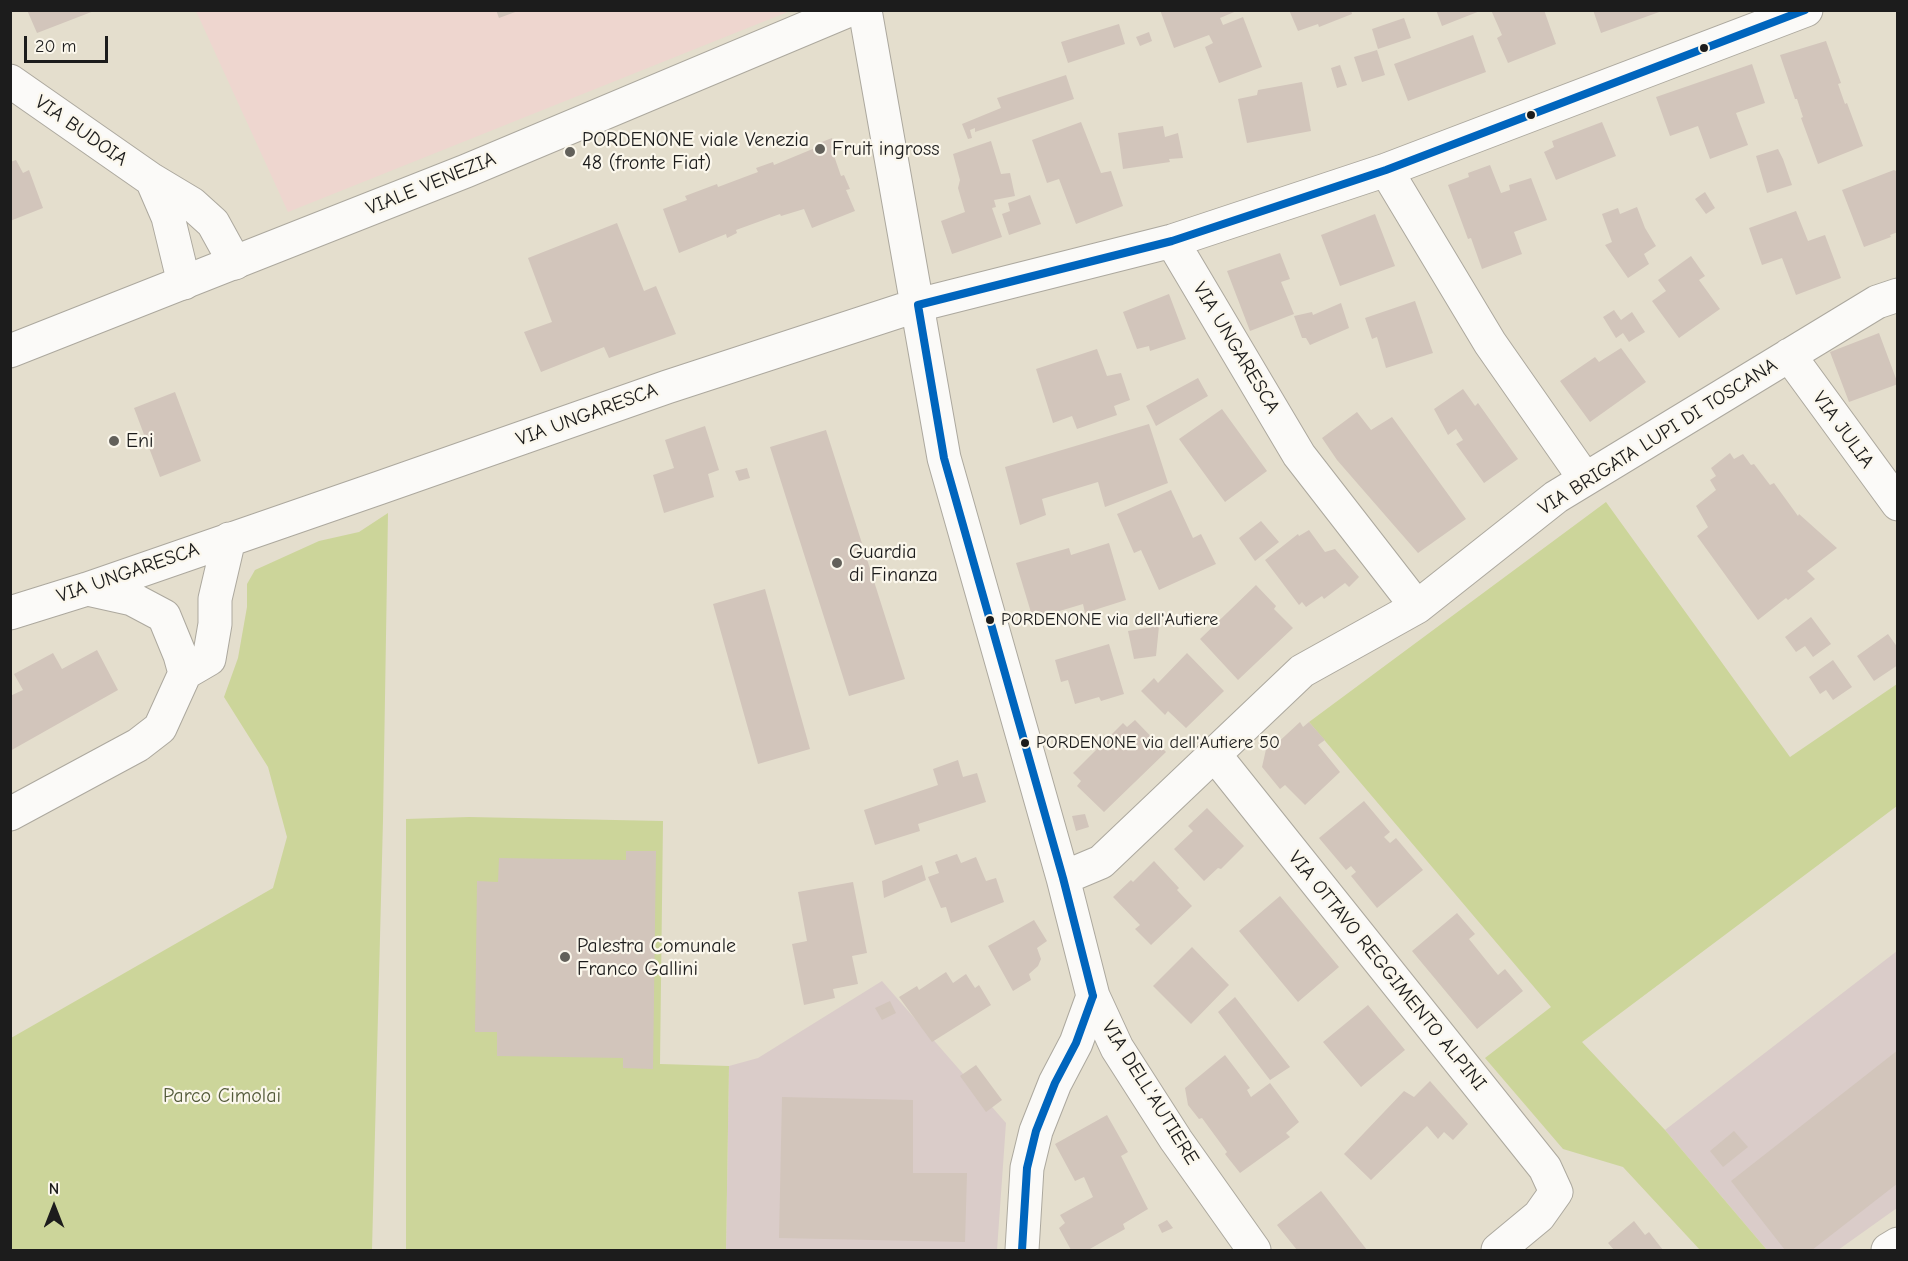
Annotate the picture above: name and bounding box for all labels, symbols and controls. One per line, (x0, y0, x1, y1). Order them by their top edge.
scale bar (27, 24, 111, 62)
text: 20 m (35, 36, 76, 57)
unlabelled marker (1698, 42, 1710, 54)
street label: VIA BUDOIA (30, 90, 132, 172)
unlabelled marker (1525, 109, 1537, 121)
place label: PORDENONE viale Venezia 48 (fronte Fiat) (582, 128, 809, 175)
place label: Fruit ingross (832, 137, 940, 161)
marker: Fruit ingross (813, 142, 827, 156)
marker: PORDENONE viale Venezia 48 (fronte Fiat) (563, 145, 577, 159)
street label: VIALE VENEZIA (363, 147, 499, 221)
street label: VIA UNGARESCA (1187, 278, 1285, 418)
street label: VIA BRIGATA LUPI DI TOSCANA (1534, 353, 1782, 521)
street label: VIA UNGARESCA (513, 378, 661, 452)
street label: VIA JULIA (1807, 387, 1879, 473)
place label: Eni (126, 429, 154, 453)
marker: Eni (107, 434, 121, 448)
street label: VIA UNGARESCA (54, 537, 202, 609)
place label: Guardia di Finanza (849, 540, 938, 587)
marker: Guardia di Finanza (830, 556, 844, 570)
place label: PORDENONE via dell'Autiere (1001, 609, 1218, 631)
marker: PORDENONE via dell'Autiere (984, 614, 996, 626)
place label: PORDENONE via dell'Autiere 50 (1036, 732, 1280, 754)
marker: PORDENONE via dell'Autiere 50 (1019, 737, 1031, 749)
street label: VIA OTTAVO REGGIMENTO ALPINI (1283, 846, 1491, 1096)
place label: Palestra Comunale Franco Gallini (577, 934, 736, 981)
marker: Palestra Comunale Franco Gallini (558, 950, 572, 964)
street label: VIA DELL'AUTIERE (1096, 1017, 1204, 1169)
park label: Parco Cimolai (163, 1084, 281, 1108)
north arrow (24, 1177, 84, 1237)
text: N (49, 1180, 59, 1198)

